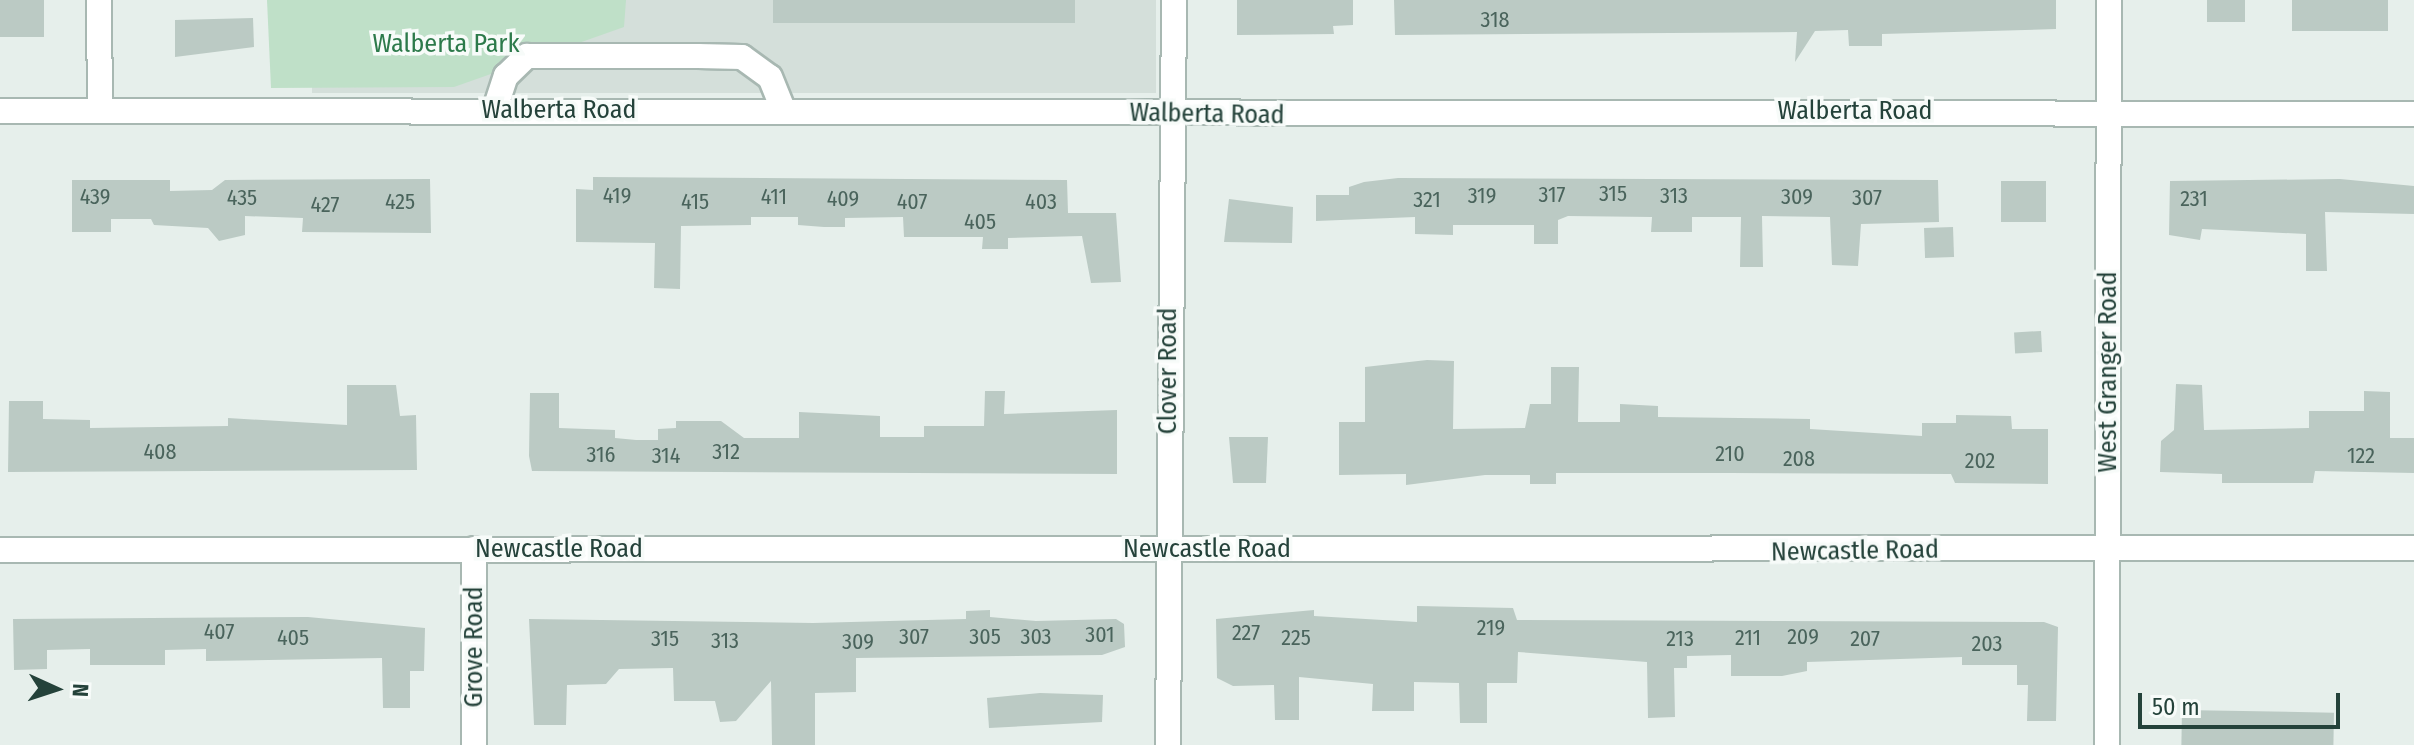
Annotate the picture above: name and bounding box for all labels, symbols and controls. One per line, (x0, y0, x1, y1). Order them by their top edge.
house number: 318 (1481, 7, 1509, 33)
park label: Walberta Park (372, 28, 520, 60)
street label: Walberta Road (482, 94, 636, 126)
street label: Walberta Road (1778, 95, 1932, 127)
street label: Walberta Road (1129, 97, 1285, 131)
house number: 315 (1599, 181, 1627, 207)
house number: 317 (1539, 182, 1565, 208)
house number: 419 (603, 183, 631, 209)
house number: 319 (1468, 183, 1496, 209)
house number: 313 (1660, 183, 1688, 209)
house number: 439 (80, 184, 110, 210)
house number: 411 (761, 184, 787, 210)
house number: 309 (1781, 184, 1813, 210)
house number: 435 (227, 185, 257, 211)
house number: 307 (1852, 185, 1882, 211)
house number: 409 (827, 186, 859, 212)
house number: 231 (2180, 186, 2208, 212)
house number: 321 (1413, 187, 1441, 213)
house number: 425 (385, 189, 415, 215)
house number: 415 (681, 189, 709, 215)
house number: 407 (897, 189, 927, 215)
house number: 403 (1025, 189, 1057, 215)
house number: 427 (311, 192, 339, 218)
house number: 405 (964, 209, 996, 235)
street label: West Granger Road (2092, 271, 2124, 473)
street label: Clover Road (1152, 308, 1184, 434)
house number: 408 (143, 439, 177, 465)
house number: 312 (712, 439, 740, 465)
house number: 210 (1715, 441, 1745, 467)
house number: 316 (587, 442, 615, 468)
house number: 314 (652, 443, 680, 469)
house number: 122 (2347, 443, 2375, 469)
house number: 208 (1783, 446, 1815, 472)
house number: 202 (1965, 448, 1995, 474)
street label: Newcastle Road (475, 533, 643, 565)
street label: Newcastle Road (1123, 533, 1291, 565)
street label: Newcastle Road (1771, 534, 1939, 568)
street label: Grove Road (458, 586, 490, 708)
house number: 219 (1477, 615, 1505, 641)
house number: 407 (204, 619, 234, 645)
house number: 227 (1232, 620, 1260, 646)
house number: 301 (1085, 622, 1115, 648)
house number: 307 (899, 624, 929, 650)
house number: 305 (969, 624, 1001, 650)
house number: 303 (1020, 624, 1052, 650)
house number: 209 (1787, 624, 1819, 650)
house number: 405 (277, 625, 309, 651)
house number: 225 (1281, 625, 1311, 651)
house number: 211 (1735, 625, 1761, 651)
house number: 315 (651, 626, 679, 652)
house number: 213 (1666, 626, 1694, 652)
house number: 207 (1850, 626, 1880, 652)
house number: 313 (711, 628, 739, 654)
house number: 309 (842, 629, 874, 655)
house number: 203 (1972, 631, 2002, 657)
north arrow (16, 649, 96, 729)
scale bar (2142, 677, 2344, 727)
text: N (67, 683, 94, 698)
text: 50 m (2152, 693, 2200, 721)

